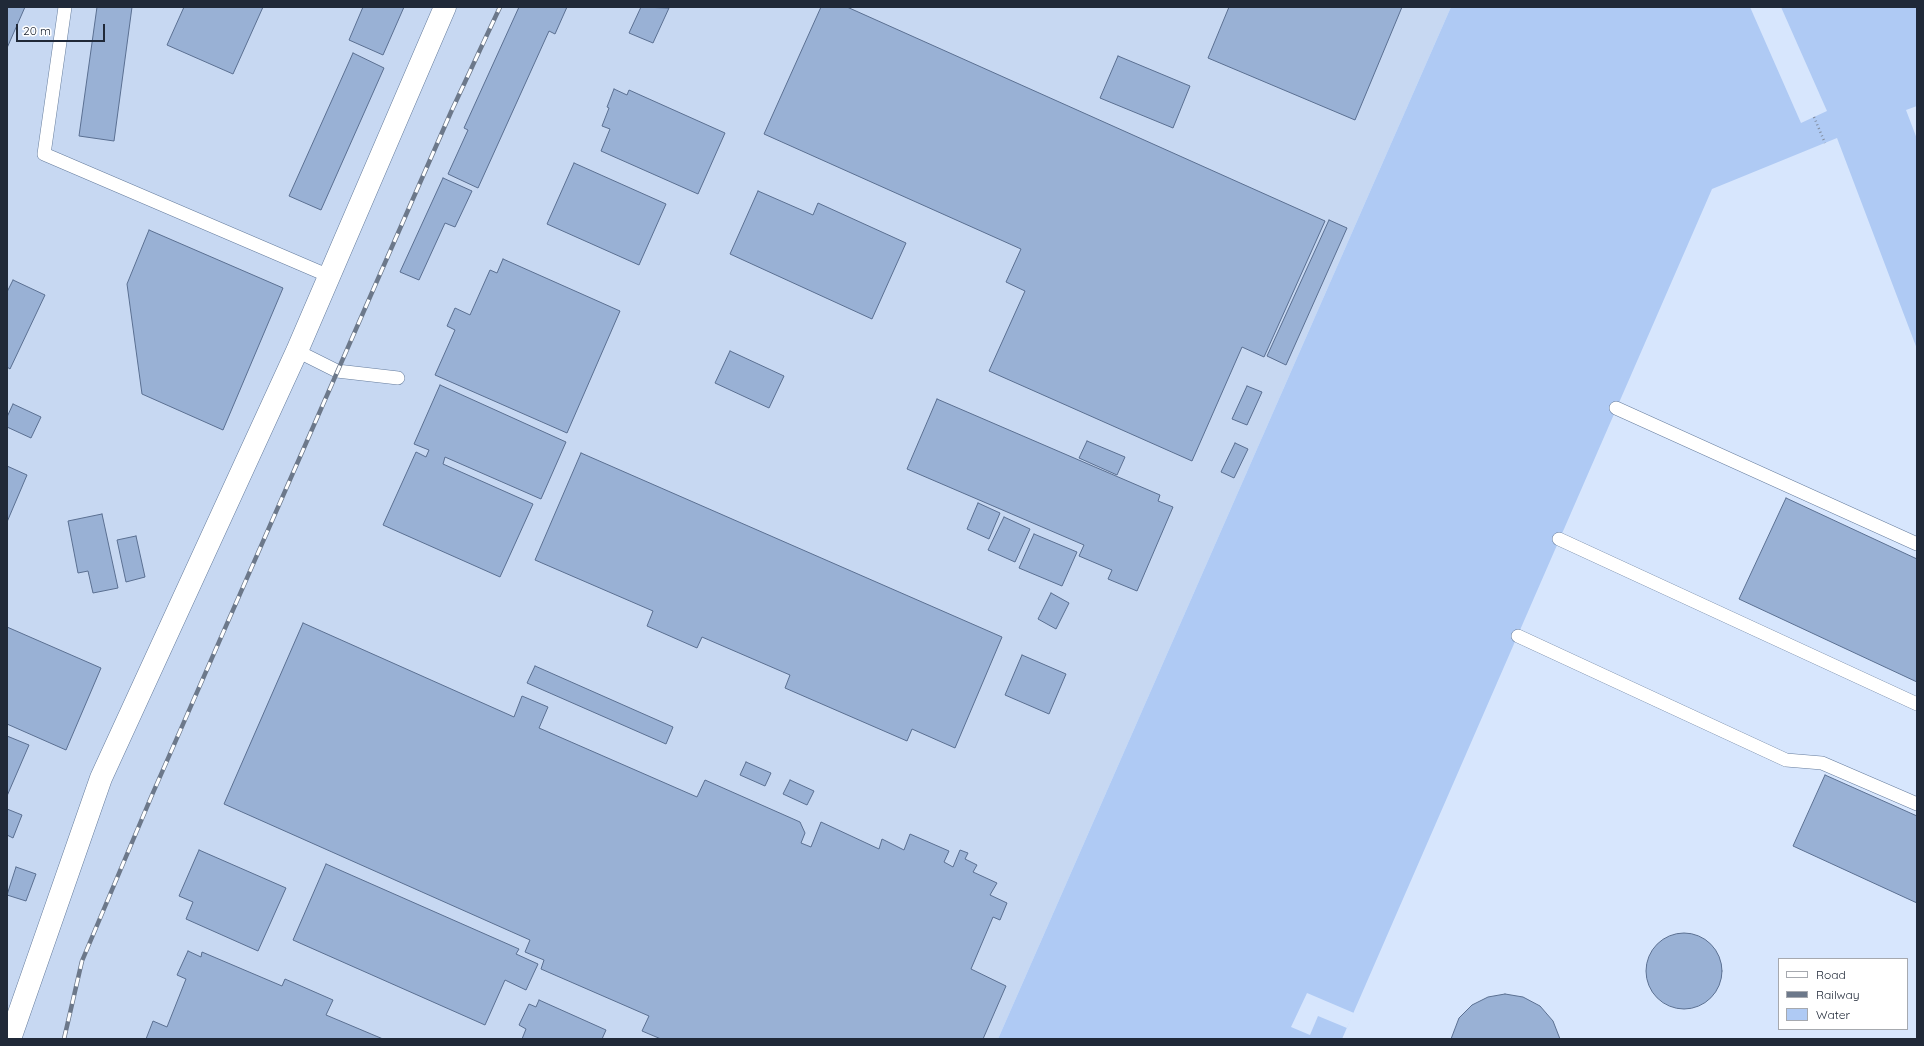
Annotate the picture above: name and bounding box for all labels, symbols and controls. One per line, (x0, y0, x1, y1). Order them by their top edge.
scale bar (18, 16, 107, 42)
text: 20 m (23, 23, 51, 38)
legend (1778, 958, 1908, 1030)
text: Road (1816, 967, 1846, 982)
text: Railway (1816, 987, 1860, 1002)
text: Water (1816, 1007, 1850, 1022)

